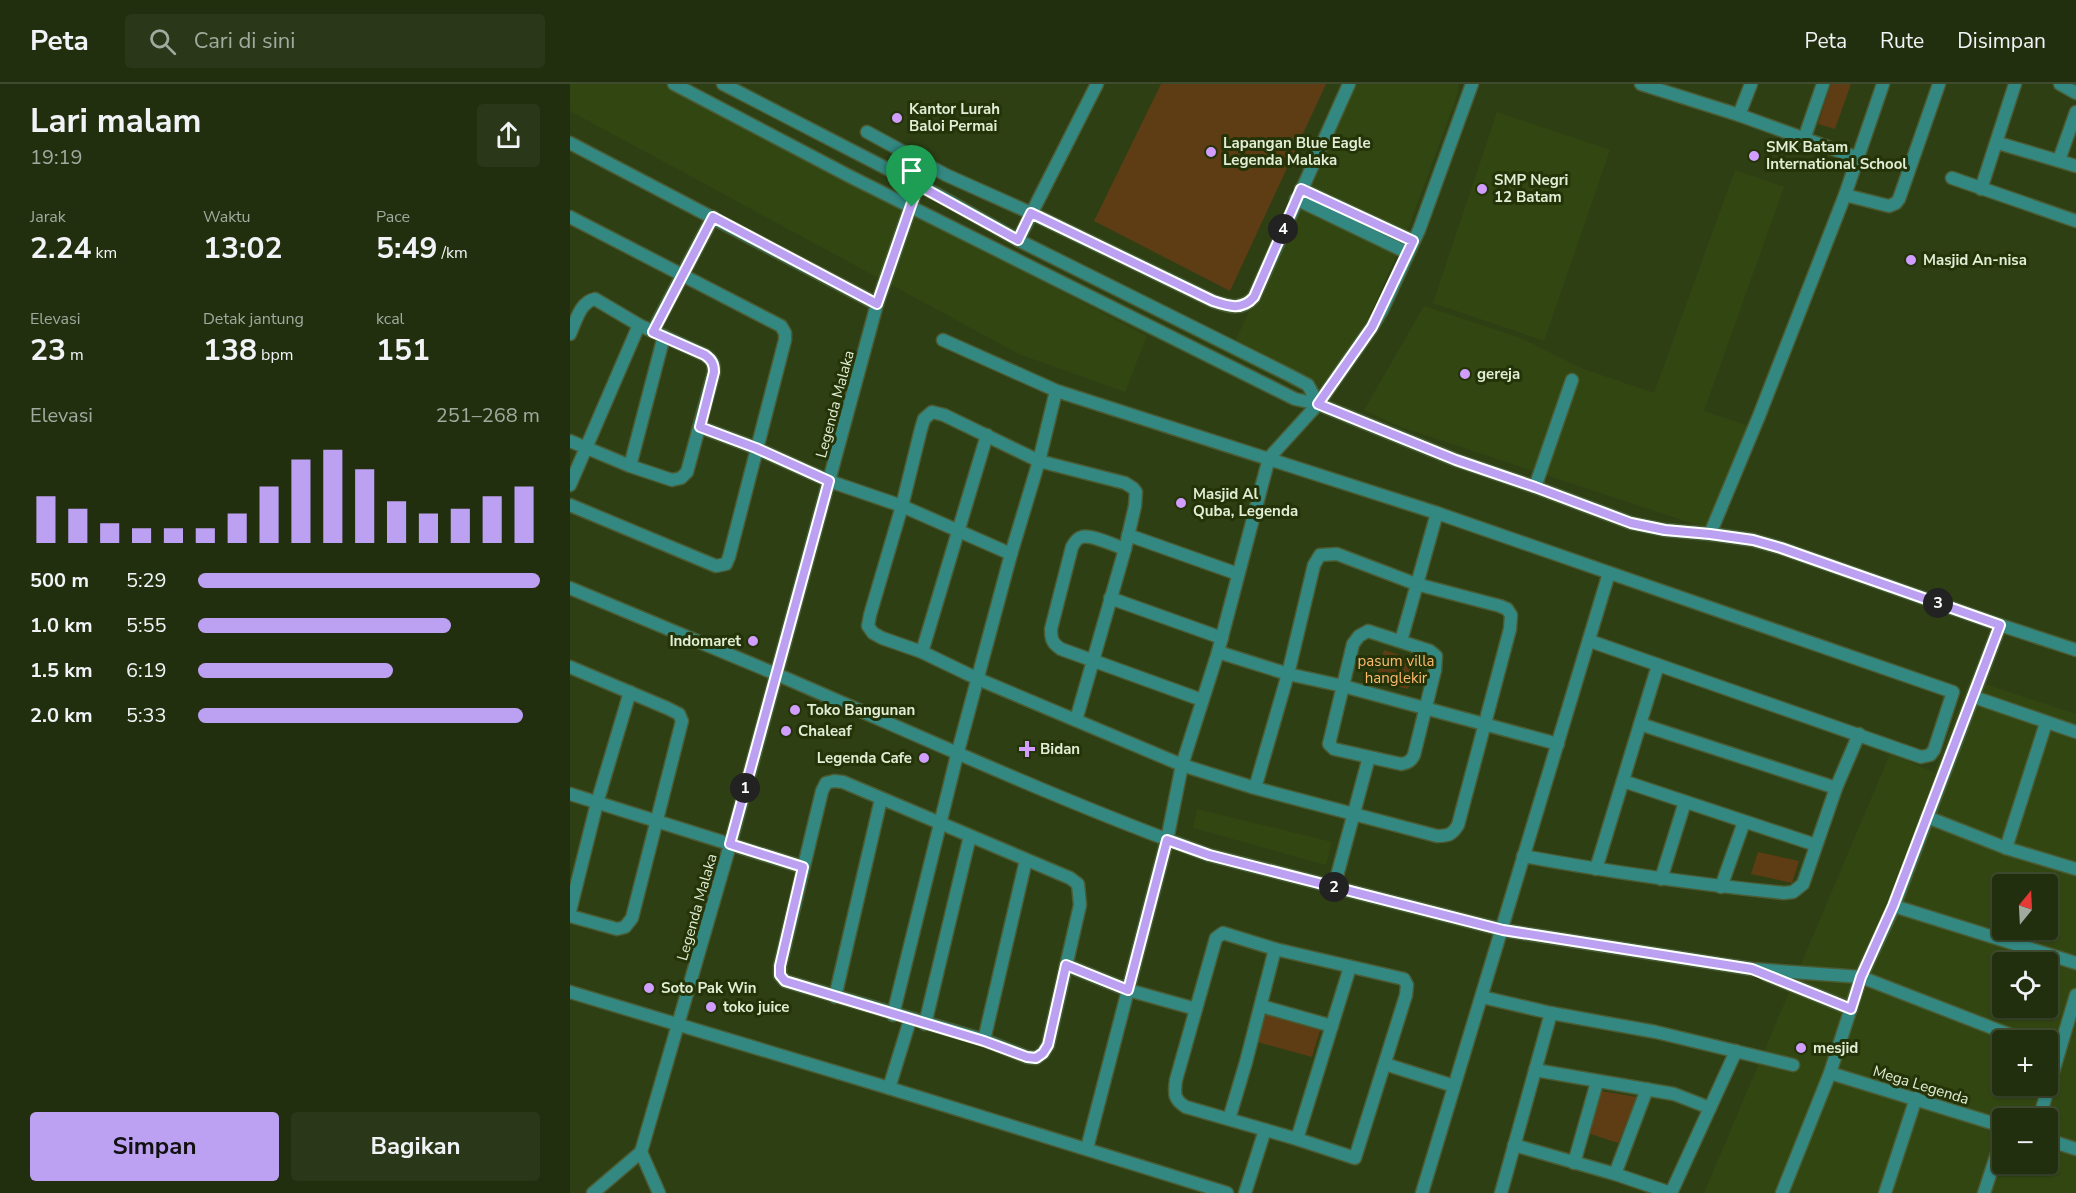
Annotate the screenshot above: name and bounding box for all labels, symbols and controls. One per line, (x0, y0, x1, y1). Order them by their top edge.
search box (125, 14, 545, 68)
text: Peta (30, 22, 89, 60)
icon: search (146, 25, 179, 58)
text: Cari di sini (194, 26, 295, 56)
text: Peta (1805, 27, 1847, 55)
text: Rute (1880, 27, 1924, 55)
text: Disimpan (1957, 27, 2046, 55)
text: Lari malam (30, 99, 201, 144)
place label: Kantor Lurah Baloi Permai (909, 99, 1000, 136)
button: share (477, 104, 540, 167)
marker: Kantor Lurah Baloi Permai (890, 111, 904, 125)
place label: Lapangan Blue Eagle Legenda Malaka (1223, 133, 1371, 170)
place label: SMK Batam International School (1766, 137, 1907, 174)
text: 19:19 (30, 144, 83, 171)
pin (886, 145, 937, 207)
marker: Lapangan Blue Eagle Legenda Malaka (1204, 145, 1218, 159)
marker: SMK Batam International School (1747, 149, 1761, 163)
icon: arrive (895, 154, 928, 187)
place label: SMP Negri 12 Batam (1494, 170, 1568, 207)
marker: SMP Negri 12 Batam (1475, 182, 1489, 196)
text: Jarak (30, 206, 66, 228)
text: Waktu (203, 206, 251, 228)
text: Pace (376, 206, 410, 228)
pin: 4 (1268, 214, 1298, 244)
text: 4 (1278, 218, 1288, 240)
text: 2.24 (30, 228, 91, 269)
text: 13:02 (203, 228, 282, 269)
text: 5:49 (376, 228, 437, 269)
text: km (91, 242, 117, 264)
text: /km (437, 242, 468, 264)
place label: Masjid An-nisa (1923, 250, 2027, 270)
marker: Masjid An-nisa (1904, 253, 1918, 267)
text: Elevasi (30, 308, 80, 330)
text: Detak jantung (203, 308, 304, 330)
text: kcal (376, 308, 404, 330)
text: 23 (30, 330, 66, 371)
text: 138 (203, 330, 257, 371)
text: 151 (376, 330, 430, 371)
text: m (66, 344, 84, 366)
text: bpm (257, 344, 293, 366)
street label: Legenda Malaka (811, 348, 859, 460)
place label: gereja (1477, 364, 1520, 384)
marker: gereja (1458, 367, 1472, 381)
text: Elevasi (30, 402, 93, 429)
text: 251–268 m (436, 402, 540, 429)
place label: Masjid Al Quba, Legenda (1193, 484, 1298, 521)
marker: Masjid Al Quba, Legenda (1174, 496, 1188, 510)
text: 500 m (30, 567, 89, 594)
text: 5:29 (126, 567, 167, 594)
pin: 3 (1923, 588, 1953, 618)
text: 3 (1933, 592, 1943, 614)
text: 1.0 km (30, 612, 93, 639)
text: 5:55 (126, 612, 167, 639)
place label: Indomaret (669, 631, 741, 651)
marker: Indomaret (746, 634, 760, 648)
park label: pasum villa hanglekir (1357, 651, 1435, 688)
text: 1.5 km (30, 657, 93, 684)
text: 6:19 (126, 657, 167, 684)
place label: Toko Bangunan (807, 700, 915, 720)
text: 2.0 km (30, 702, 93, 729)
text: 5:33 (126, 702, 167, 729)
marker: Toko Bangunan (788, 703, 802, 717)
place label: Chaleaf (798, 721, 852, 741)
marker: Chaleaf (779, 724, 793, 738)
place label: Bidan (1040, 739, 1080, 759)
marker: Bidan (1018, 740, 1036, 758)
place label: Legenda Cafe (817, 748, 912, 768)
marker: Legenda Cafe (917, 751, 931, 765)
pin: 1 (730, 773, 760, 803)
text: 1 (740, 777, 750, 799)
street label: Legenda Malaka (672, 851, 722, 963)
pin: 2 (1319, 872, 1349, 902)
north arrow (1992, 874, 2058, 940)
map controls (1992, 874, 2058, 1174)
text: 2 (1329, 876, 1339, 898)
button: locate (1992, 952, 2058, 1018)
place label: Soto Pak Win (661, 978, 756, 998)
marker: Soto Pak Win (642, 981, 656, 995)
place label: toko juice (723, 997, 789, 1017)
marker: toko juice (704, 1000, 718, 1014)
button: + (1992, 1030, 2058, 1096)
place label: mesjid (1813, 1038, 1858, 1058)
marker: mesjid (1794, 1041, 1808, 1055)
street label: Mega Legenda (1871, 1061, 1971, 1109)
button: − (1992, 1108, 2058, 1174)
button: Simpan (30, 1112, 279, 1181)
button: Bagikan (291, 1112, 540, 1181)

